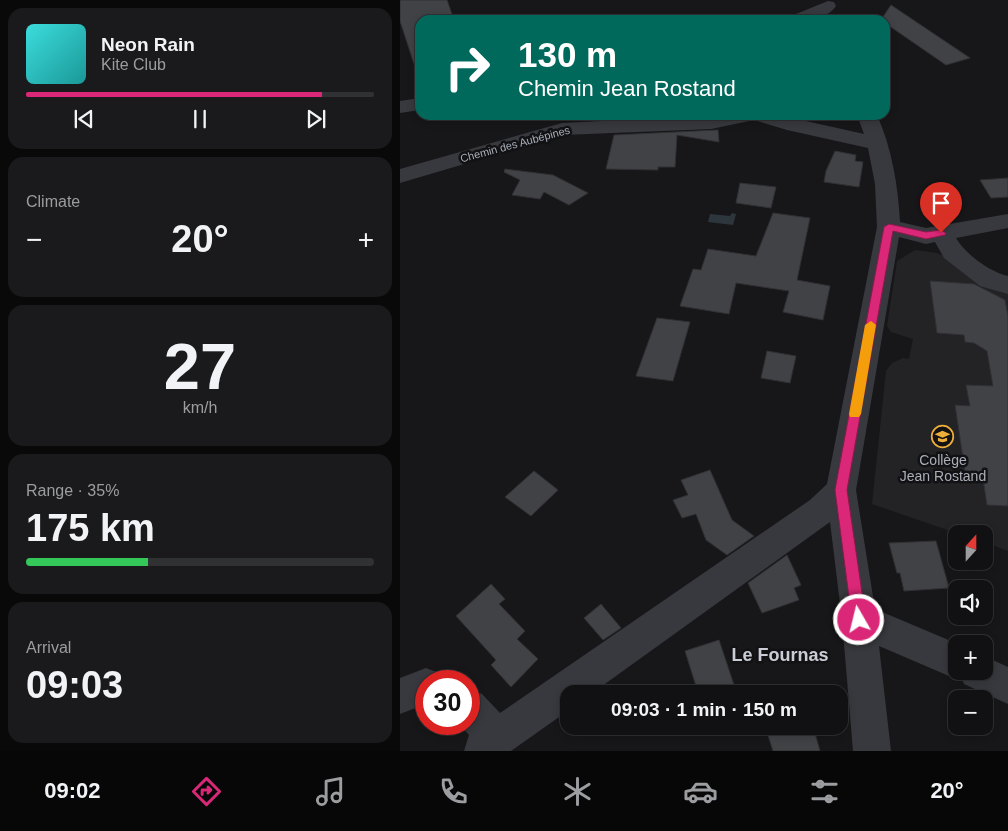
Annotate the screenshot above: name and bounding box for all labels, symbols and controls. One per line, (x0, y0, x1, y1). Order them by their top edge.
text: Neon Rain (101, 34, 195, 55)
icon: right (435, 35, 500, 100)
text: 130 m (518, 35, 617, 74)
text: Kite Club (101, 56, 166, 73)
text: Chemin Jean Rostand (518, 76, 736, 101)
icon: previous (70, 105, 98, 133)
icon: pause (186, 105, 214, 133)
icon: next (302, 105, 330, 133)
street label: Chemin des Aubépines (459, 123, 572, 164)
pin (920, 182, 962, 233)
icon: arrive (927, 189, 955, 217)
text: Climate (26, 193, 80, 210)
text: 20° (171, 218, 229, 260)
text: − (26, 224, 42, 255)
text: + (358, 224, 374, 255)
text: 27 (164, 330, 236, 403)
text: km/h (183, 399, 217, 416)
school or university icon: Collège Jean Rostand (931, 425, 955, 449)
place label: Collège Jean Rostand (900, 452, 986, 484)
text: Range · 35% (26, 482, 119, 499)
text: 175 km (26, 507, 155, 549)
north arrow (948, 525, 992, 570)
map controls (948, 525, 993, 735)
button: sound (948, 580, 993, 625)
position arrow (832, 593, 884, 645)
button: + (948, 635, 993, 680)
text: Arrival (26, 639, 71, 656)
district label: Le Fournas (731, 645, 829, 665)
text: 09:03 (26, 664, 123, 706)
speed limit sign: 30 (415, 670, 480, 735)
button: − (948, 690, 993, 735)
text: 09:03 · 1 min · 150 m (611, 699, 797, 720)
icon: directions (189, 774, 224, 809)
icon: music (313, 774, 348, 809)
icon: phone (436, 774, 471, 809)
icon: climate (560, 774, 595, 809)
icon: car (683, 774, 718, 809)
icon: filters (807, 774, 842, 809)
text: 09:02 (44, 778, 101, 803)
text: 20° (930, 778, 964, 803)

